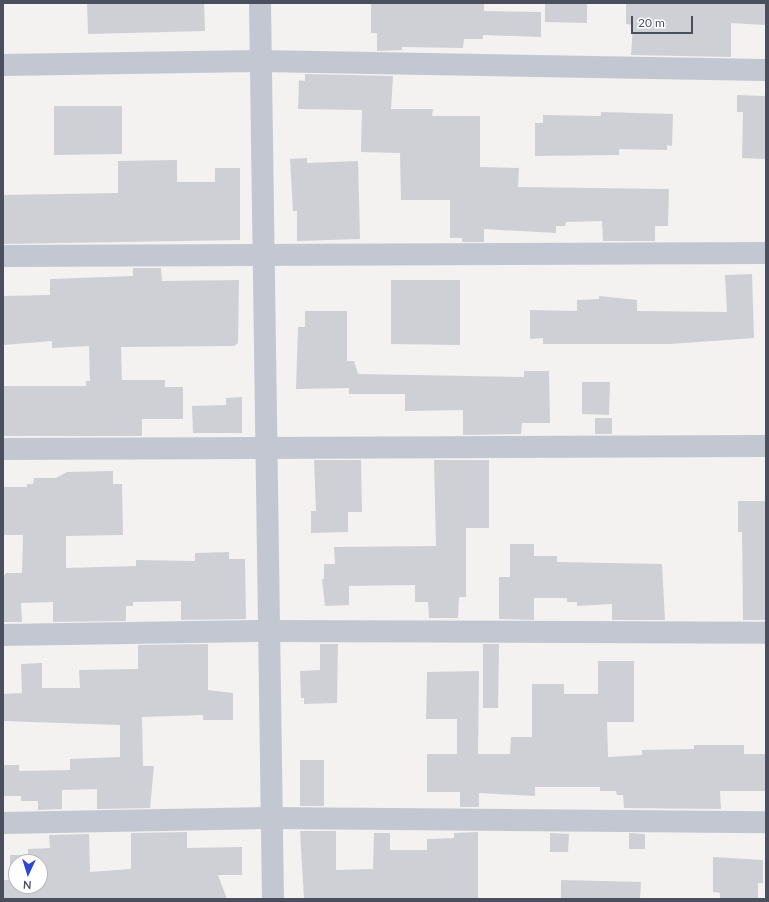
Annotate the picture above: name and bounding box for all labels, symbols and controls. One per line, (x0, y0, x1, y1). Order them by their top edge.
scale bar (633, 8, 695, 34)
text: 20 m (638, 15, 665, 30)
north arrow (8, 854, 48, 894)
text: N (23, 879, 32, 892)

